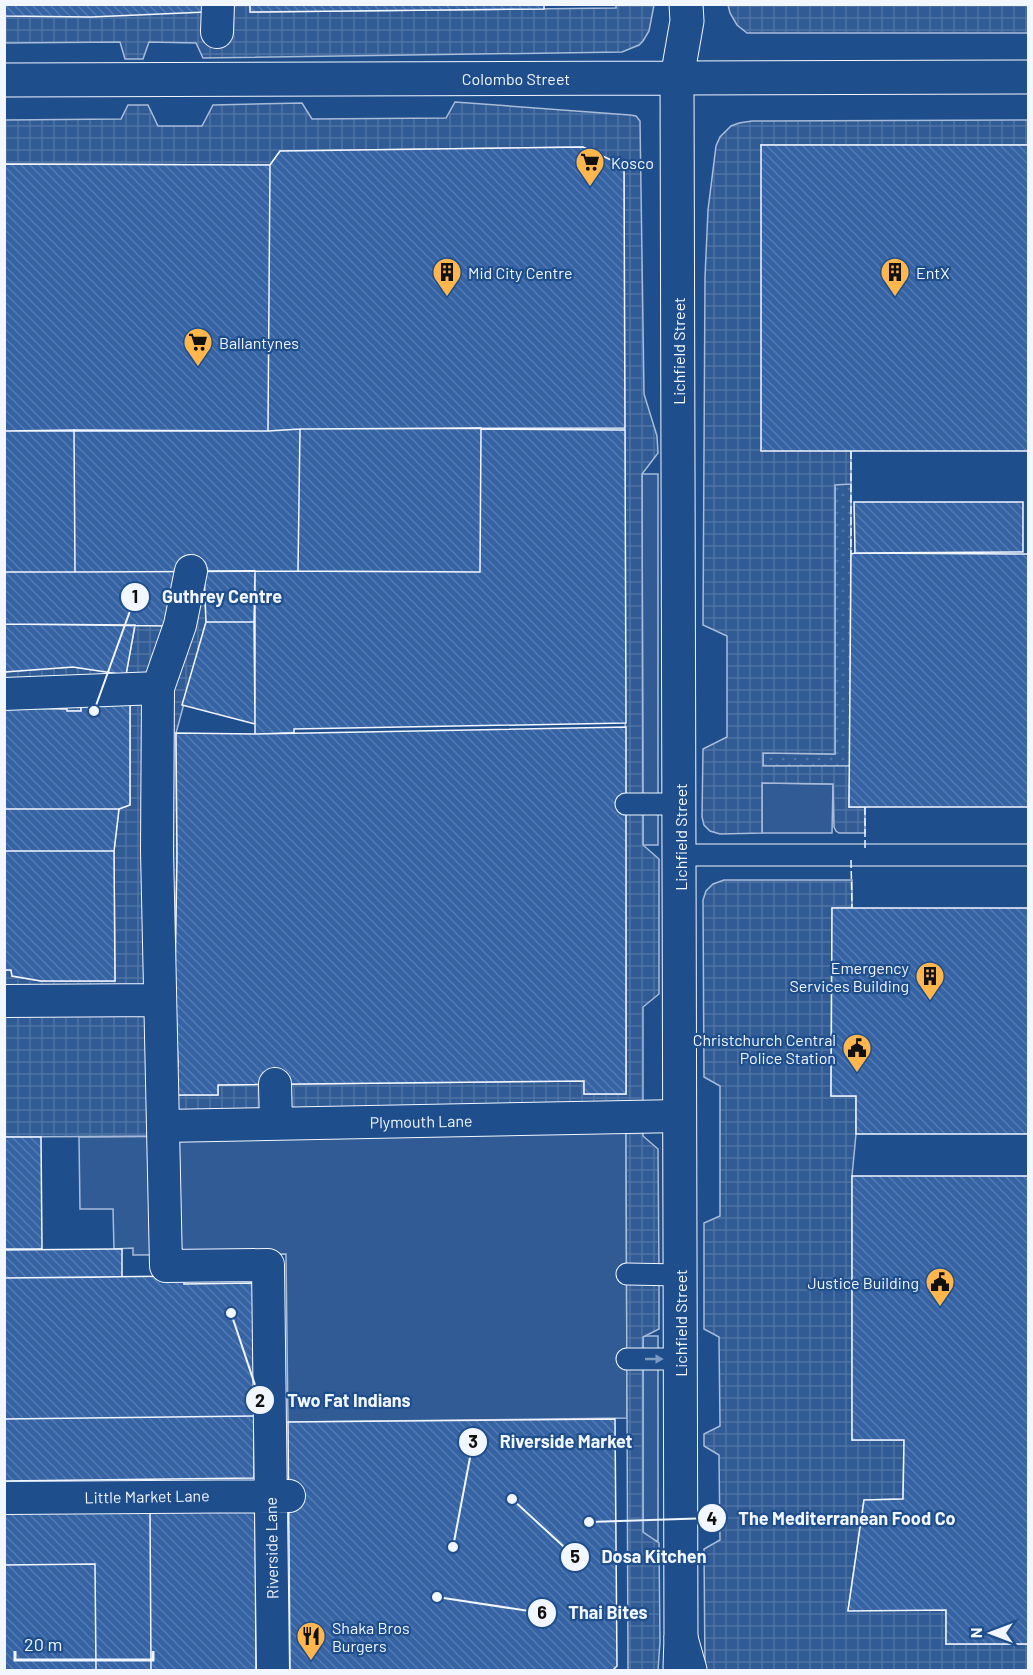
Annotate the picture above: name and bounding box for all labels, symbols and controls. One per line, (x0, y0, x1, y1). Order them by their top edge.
street label: Colombo Street (462, 69, 570, 88)
supermarket icon: Kosco (574, 146, 606, 188)
place label: Kosco (611, 153, 654, 172)
building icon: Mid City Centre (431, 256, 463, 298)
building icon: EntX (879, 256, 911, 298)
place label: Mid City Centre (468, 263, 573, 282)
place label: EntX (916, 263, 950, 282)
street label: Lichfield Street (669, 297, 688, 405)
supermarket icon: Ballantynes (182, 326, 214, 368)
place label: Ballantynes (219, 333, 299, 352)
callout: Guthrey Centre (120, 579, 294, 615)
text: 1 (132, 585, 138, 607)
text: Guthrey Centre (162, 585, 282, 607)
street label: Lichfield Street (671, 783, 690, 891)
place label: Emergency Services Building (789, 958, 910, 995)
building icon: Emergency Services Building (914, 960, 946, 1002)
place label: Christchurch Central Police Station (693, 1030, 836, 1067)
public building icon: Christchurch Central Police Station (841, 1032, 873, 1074)
street label: Plymouth Lane (369, 1111, 473, 1131)
public building icon: Justice Building (924, 1266, 956, 1308)
street label: Lichfield Street (671, 1269, 690, 1377)
place label: Justice Building (807, 1273, 919, 1292)
one-way arrow (644, 1354, 663, 1364)
callout: Two Fat Indians (245, 1382, 422, 1418)
text: 2 (255, 1389, 265, 1411)
text: Two Fat Indians (287, 1389, 411, 1411)
callout: Riverside Market (458, 1424, 645, 1460)
text: 3 (468, 1430, 478, 1452)
text: Riverside Market (500, 1430, 633, 1452)
street label: Little Market Lane (84, 1485, 210, 1507)
street label: Riverside Lane (261, 1497, 281, 1599)
callout: The Mediterranean Food Co (697, 1500, 968, 1536)
text: 4 (707, 1507, 718, 1529)
text: The Mediterranean Food Co (738, 1507, 956, 1529)
callout: Dosa Kitchen (560, 1539, 719, 1575)
text: 5 (570, 1545, 580, 1567)
text: Dosa Kitchen (602, 1545, 707, 1567)
callout: Thai Bites (527, 1595, 660, 1631)
text: 6 (537, 1601, 547, 1623)
text: Thai Bites (568, 1601, 648, 1623)
north arrow (961, 1603, 1021, 1663)
place label: Shaka Bros Burgers (332, 1618, 410, 1655)
restaurant icon: Shaka Bros Burgers (295, 1620, 327, 1662)
scale bar (15, 1624, 153, 1662)
text: N (966, 1628, 985, 1638)
text: 20 m (24, 1633, 62, 1655)

